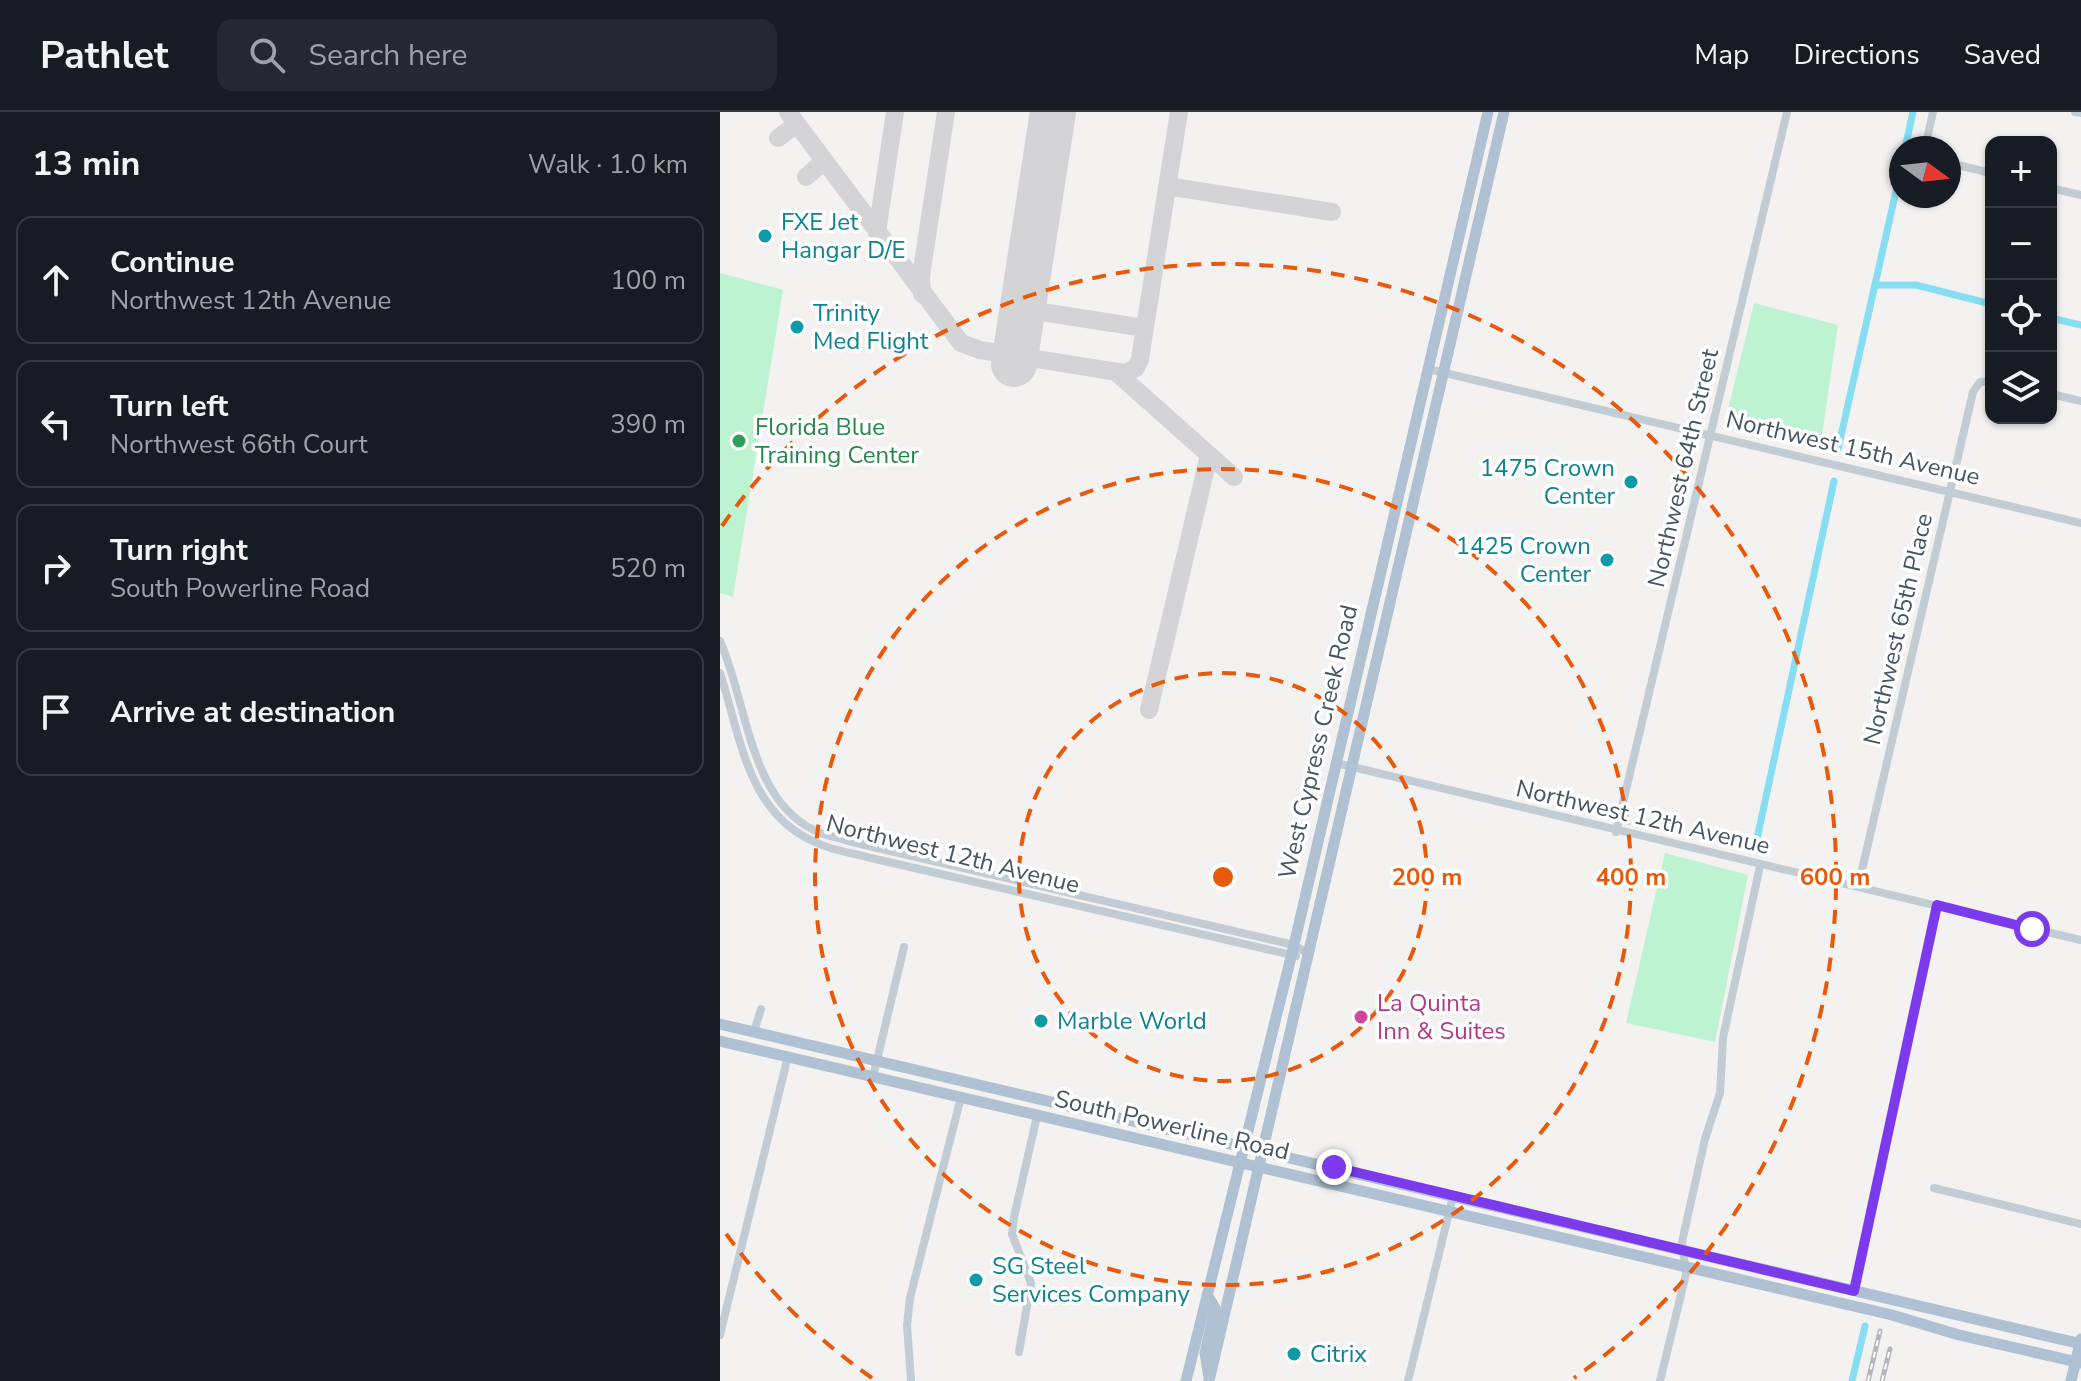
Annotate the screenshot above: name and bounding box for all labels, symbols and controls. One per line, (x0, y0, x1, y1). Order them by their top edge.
search box (217, 19, 777, 91)
text: Pathlet (40, 30, 169, 81)
icon: search (245, 33, 289, 77)
text: Search here (309, 35, 468, 76)
text: Map (1694, 36, 1749, 74)
text: Directions (1793, 36, 1920, 74)
text: Saved (1964, 36, 2041, 74)
north arrow (1889, 136, 1961, 208)
map controls (1985, 136, 2057, 424)
button: + (1985, 136, 2057, 208)
text: 13 min (32, 141, 140, 187)
text: Walk · 1.0 km (528, 147, 688, 182)
place label: FXE Jet Hangar D/E (781, 206, 906, 266)
button: − (1985, 208, 2057, 280)
marker: FXE Jet Hangar D/E (756, 227, 774, 245)
text: Continue (110, 242, 235, 283)
icon: ahead (34, 258, 78, 302)
text: 100 m (610, 263, 686, 298)
button: locate (1985, 280, 2057, 352)
text: Northwest 12th Avenue (110, 283, 391, 318)
place label: Trinity Med Flight (813, 297, 929, 357)
marker: Trinity Med Flight (788, 318, 806, 336)
street label: Northwest 64th Street (1640, 345, 1726, 590)
button: layers (1985, 352, 2057, 424)
text: Turn left (110, 386, 228, 427)
icon: left (34, 402, 78, 446)
street label: Northwest 15th Avenue (1723, 403, 1983, 493)
text: 390 m (610, 407, 686, 442)
place label: Florida Blue Training Center (755, 411, 919, 471)
text: Northwest 66th Court (110, 427, 368, 462)
marker: Florida Blue Training Center (730, 432, 748, 450)
place label: 1475 Crown Center (1480, 452, 1615, 512)
marker: 1475 Crown Center (1622, 473, 1640, 491)
street label: Northwest 65th Place (1856, 510, 1940, 748)
text: Turn right (110, 530, 248, 571)
place label: 1425 Crown Center (1456, 530, 1591, 590)
icon: right (34, 546, 78, 590)
text: 520 m (610, 551, 686, 586)
marker: 1425 Crown Center (1598, 551, 1616, 569)
text: South Powerline Road (110, 571, 370, 606)
street label: West Cypress Creek Road (1271, 602, 1365, 882)
icon: arrive (34, 690, 78, 734)
text: Arrive at destination (110, 692, 395, 733)
street label: Northwest 12th Avenue (1513, 772, 1773, 862)
street label: Northwest 12th Avenue (823, 807, 1083, 901)
text: 200 m (1392, 861, 1462, 893)
text: 400 m (1596, 861, 1666, 893)
text: 600 m (1800, 861, 1870, 893)
centre of rings (1209, 863, 1237, 891)
route start (2014, 911, 2050, 947)
place label: La Quinta Inn & Suites (1377, 987, 1506, 1047)
place label: Marble World (1057, 1005, 1207, 1037)
marker: La Quinta Inn & Suites (1352, 1008, 1370, 1026)
marker: Marble World (1032, 1012, 1050, 1030)
street label: South Powerline Road (1051, 1082, 1293, 1168)
route end (1316, 1149, 1352, 1185)
place label: SG Steel Services Company (992, 1250, 1191, 1310)
marker: SG Steel Services Company (967, 1271, 985, 1289)
place label: Citrix (1310, 1338, 1367, 1370)
marker: Citrix (1285, 1345, 1303, 1363)

